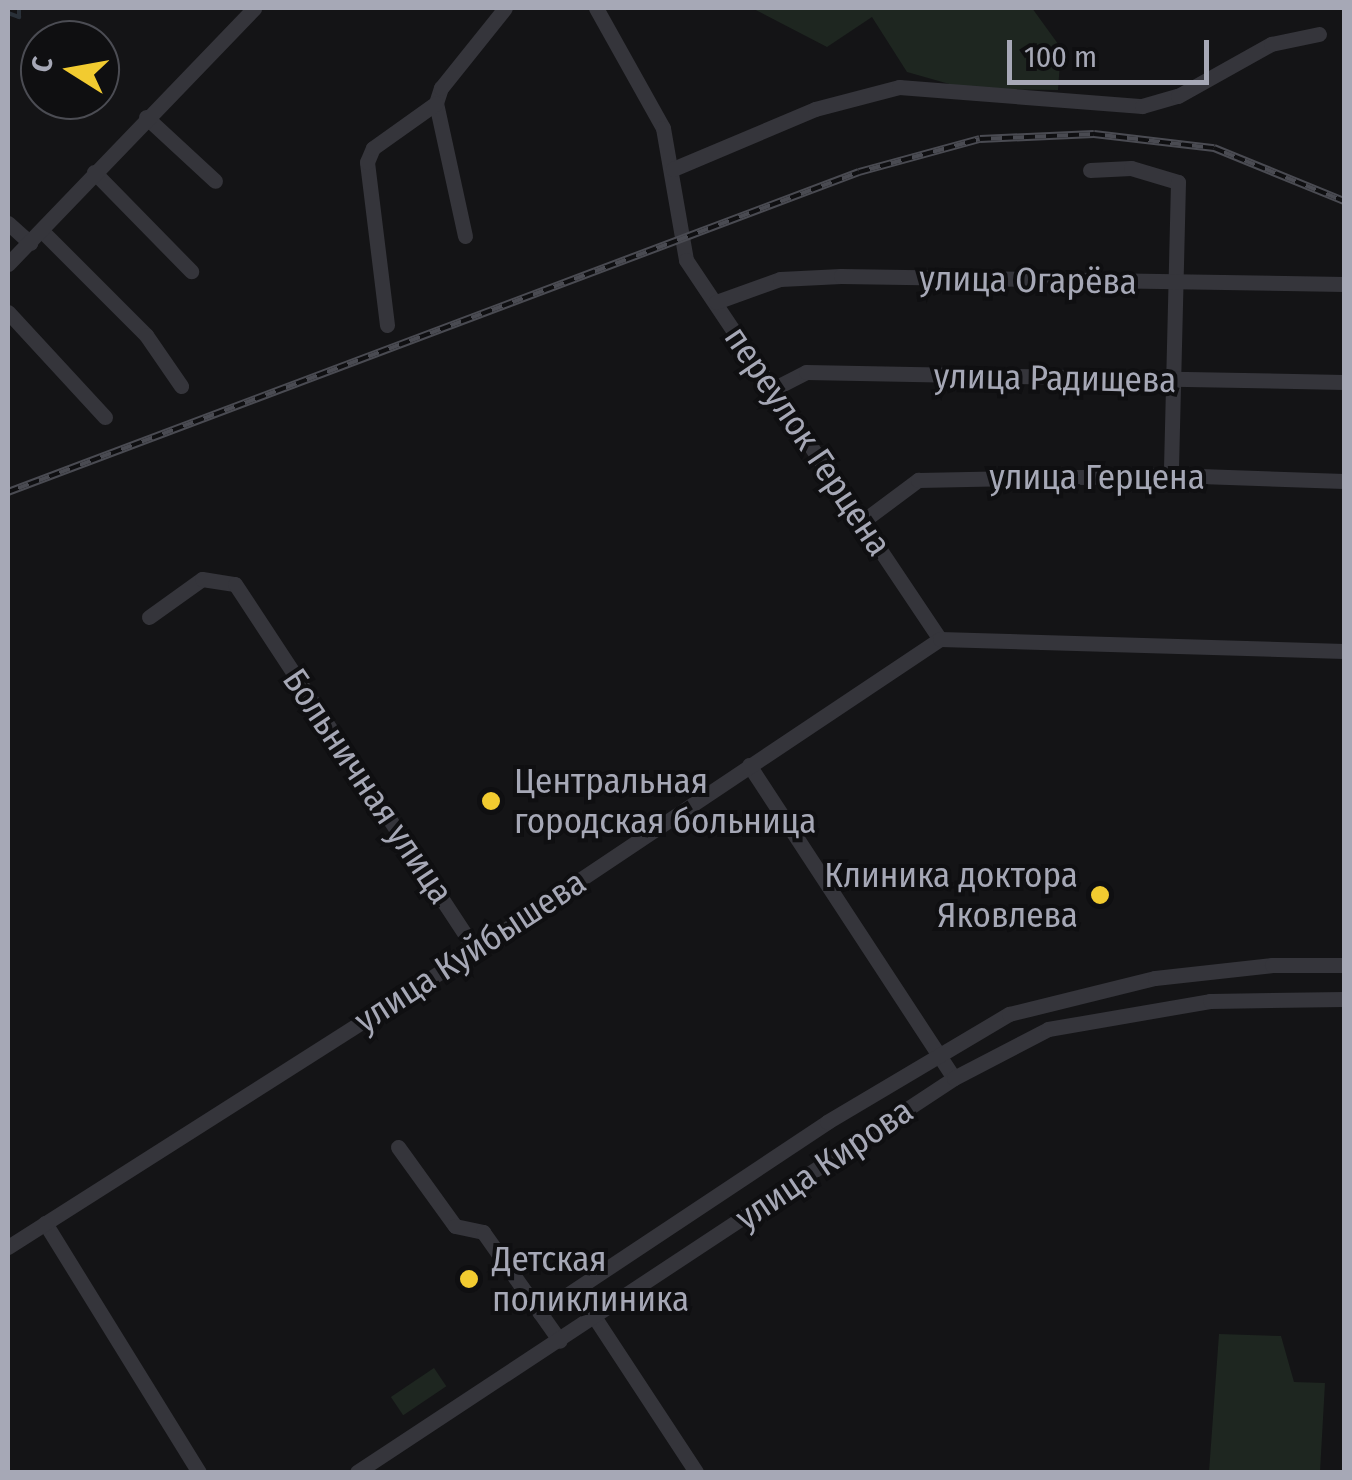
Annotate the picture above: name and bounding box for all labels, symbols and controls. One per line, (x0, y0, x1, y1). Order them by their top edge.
north arrow (20, 20, 120, 120)
scale bar (1012, 20, 1214, 82)
text: 100 m (1024, 39, 1097, 75)
text: С (24, 54, 60, 75)
street label: улица Огарёва (919, 257, 1137, 303)
street label: переулок Герцена (716, 318, 900, 564)
street label: улица Радищева (933, 355, 1177, 401)
street label: улица Герцена (989, 456, 1205, 498)
street label: Больничная улица (274, 660, 462, 912)
place label: Центральная городская больница (514, 760, 816, 842)
marker: Центральная городская больница (478, 788, 504, 814)
place label: Клиника доктора Яковлева (824, 854, 1078, 936)
street label: улица Куйбышева (347, 861, 593, 1041)
marker: Клиника доктора Яковлева (1087, 882, 1113, 908)
street label: улица Кирова (727, 1089, 921, 1239)
place label: Детская поликлиника (492, 1238, 689, 1320)
marker: Детская поликлиника (456, 1266, 482, 1292)

